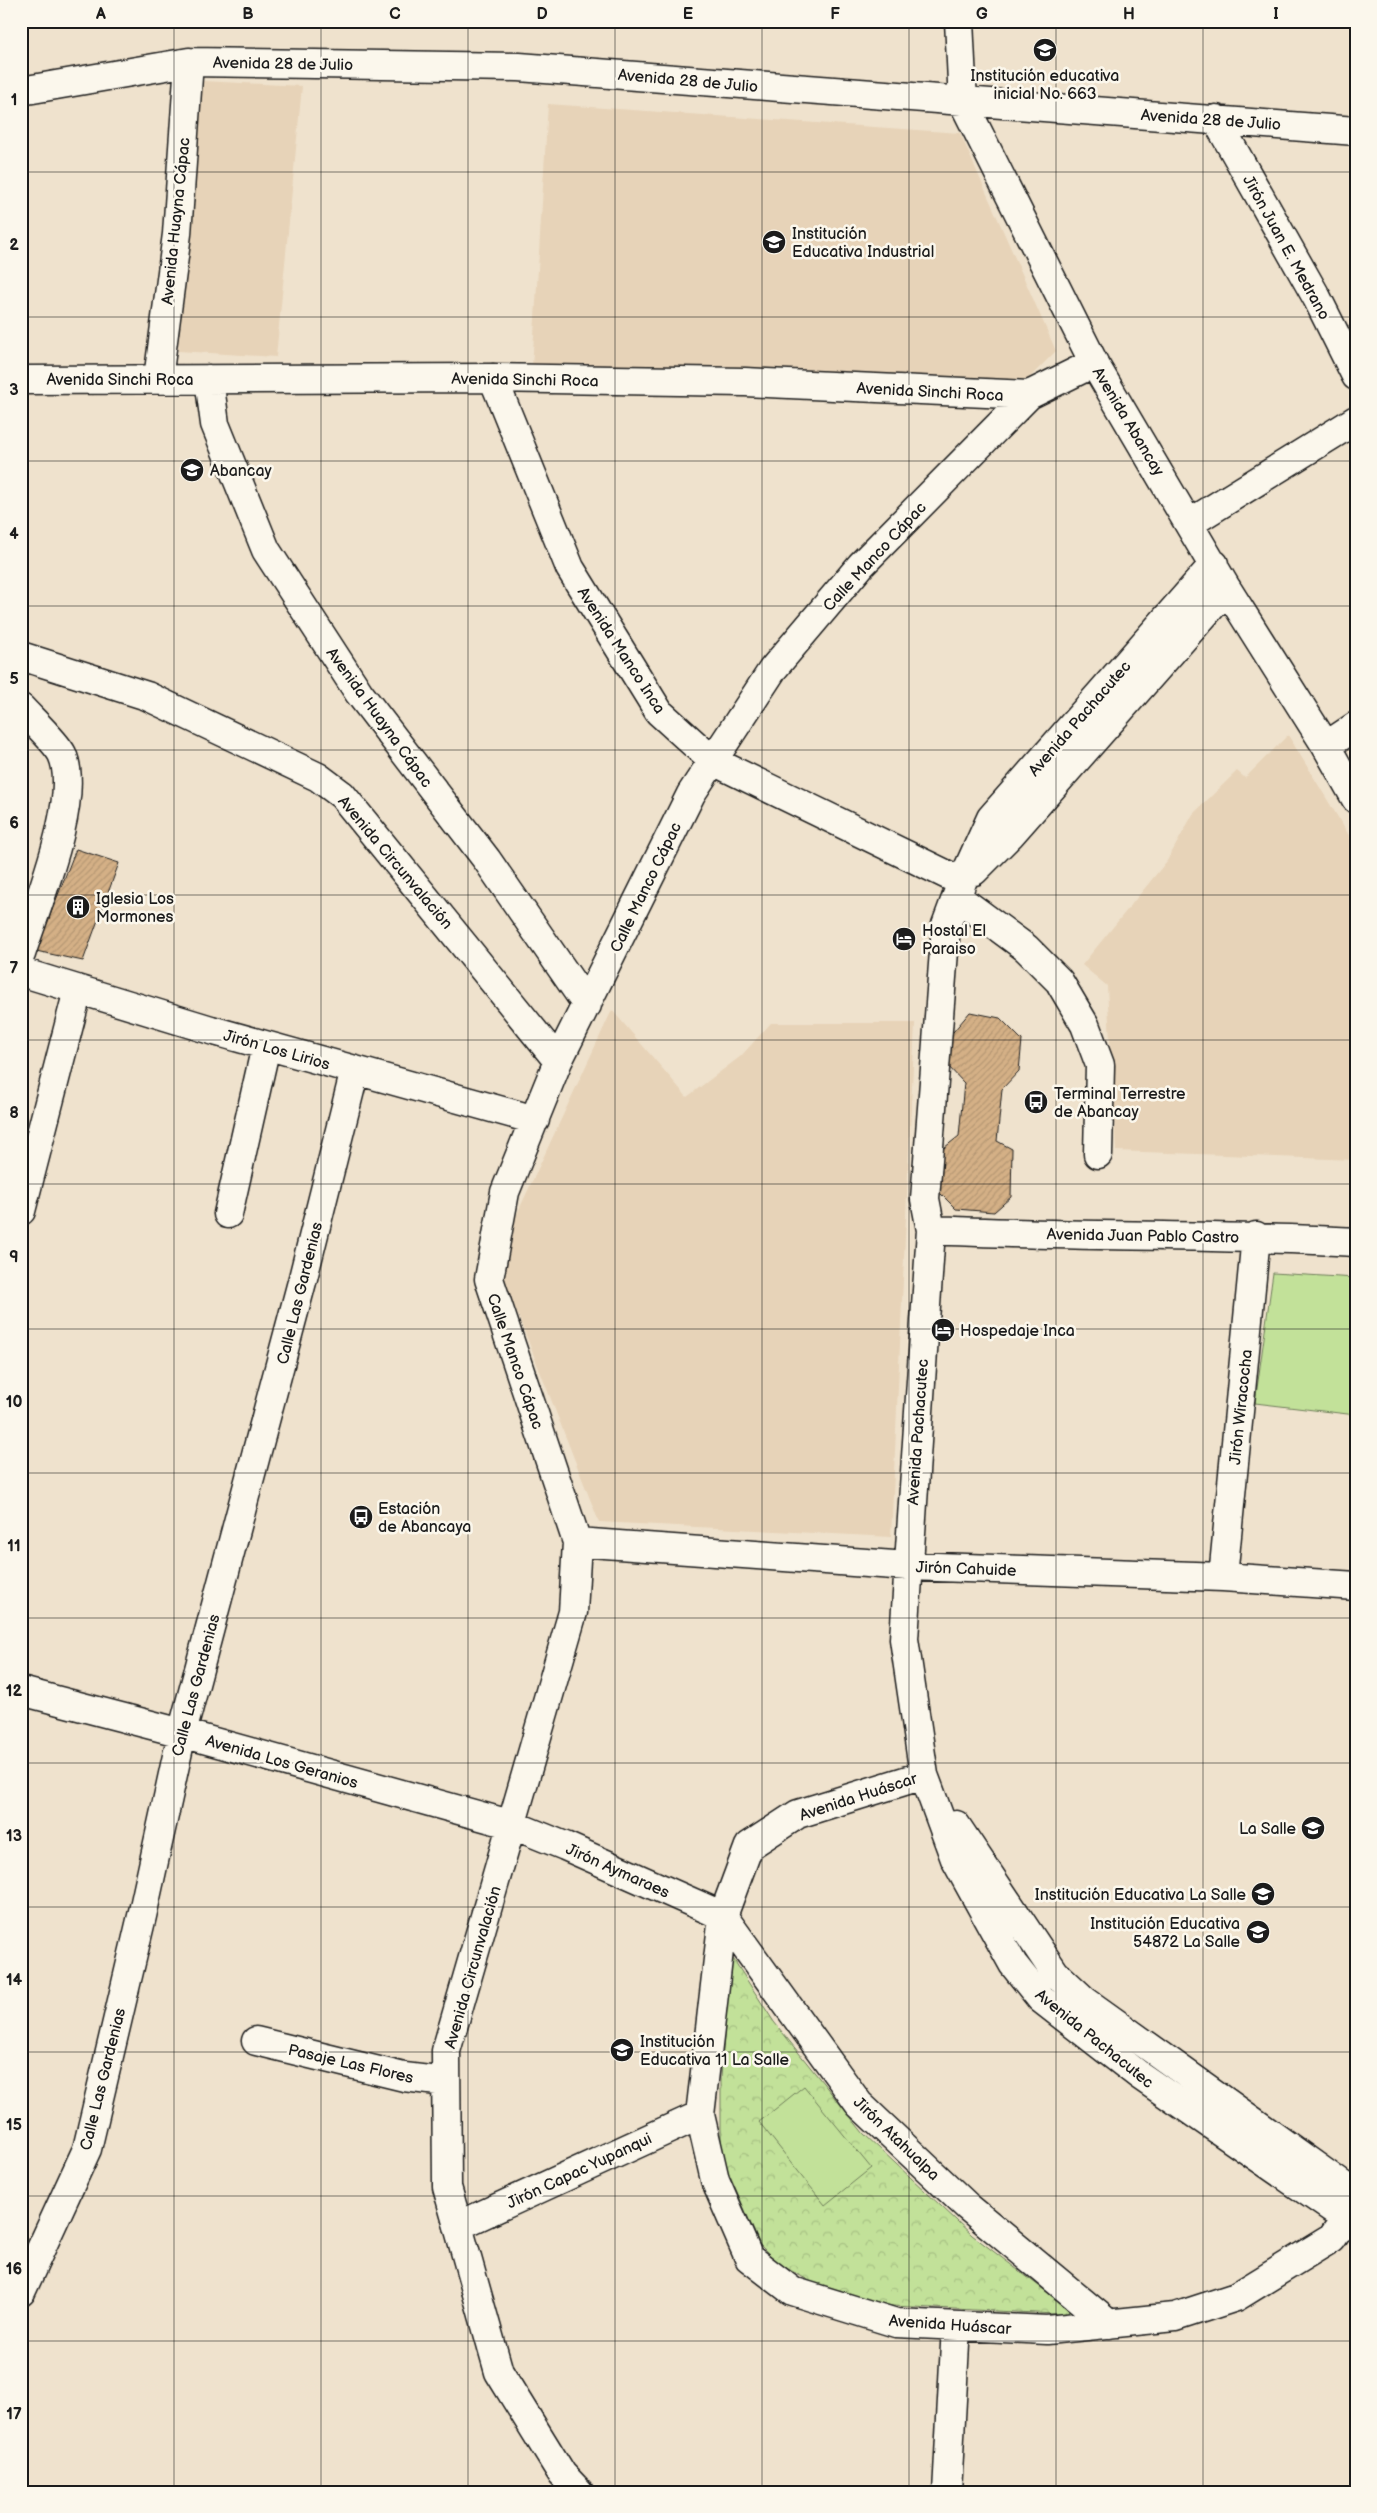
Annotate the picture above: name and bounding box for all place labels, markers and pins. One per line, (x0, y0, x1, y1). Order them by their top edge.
school or university icon: Institución educativa inicial No. 663 (1032, 37, 1058, 63)
place label: Institución educativa inicial No. 663 (971, 67, 1119, 104)
place label: Institución Educativa Industrial (792, 225, 934, 262)
school or university icon: Institución Educativa Industrial (761, 229, 787, 255)
school or university icon: Abancay (179, 457, 205, 483)
place label: Abancay (210, 462, 272, 481)
place label: Iglesia Los Mormones (96, 890, 174, 927)
building icon: Iglesia Los Mormones (65, 894, 91, 920)
place label: Hostal El Paraiso (922, 922, 986, 959)
hotel icon: Hostal El Paraiso (891, 926, 917, 952)
place label: Terminal Terrestre de Abancay (1054, 1085, 1186, 1122)
bus stop icon: Terminal Terrestre de Abancay (1023, 1089, 1049, 1115)
hotel icon: Hospedaje Inca (930, 1317, 956, 1343)
place label: Hospedaje Inca (960, 1322, 1075, 1341)
place label: Estación de Abancaya (378, 1500, 471, 1537)
bus stop icon: Estación de Abancaya (348, 1504, 374, 1530)
school or university icon: La Salle (1300, 1815, 1326, 1841)
place label: La Salle (1239, 1820, 1297, 1839)
school or university icon: Institución Educativa La Salle (1250, 1881, 1276, 1907)
place label: Institución Educativa La Salle (1035, 1886, 1247, 1905)
place label: Institución Educativa 54872 La Salle (1090, 1915, 1241, 1952)
school or university icon: Institución Educativa 54872 La Salle (1245, 1919, 1271, 1945)
place label: Institución Educativa 11 La Salle (640, 2033, 789, 2070)
school or university icon: Institución Educativa 11 La Salle (609, 2037, 635, 2063)

